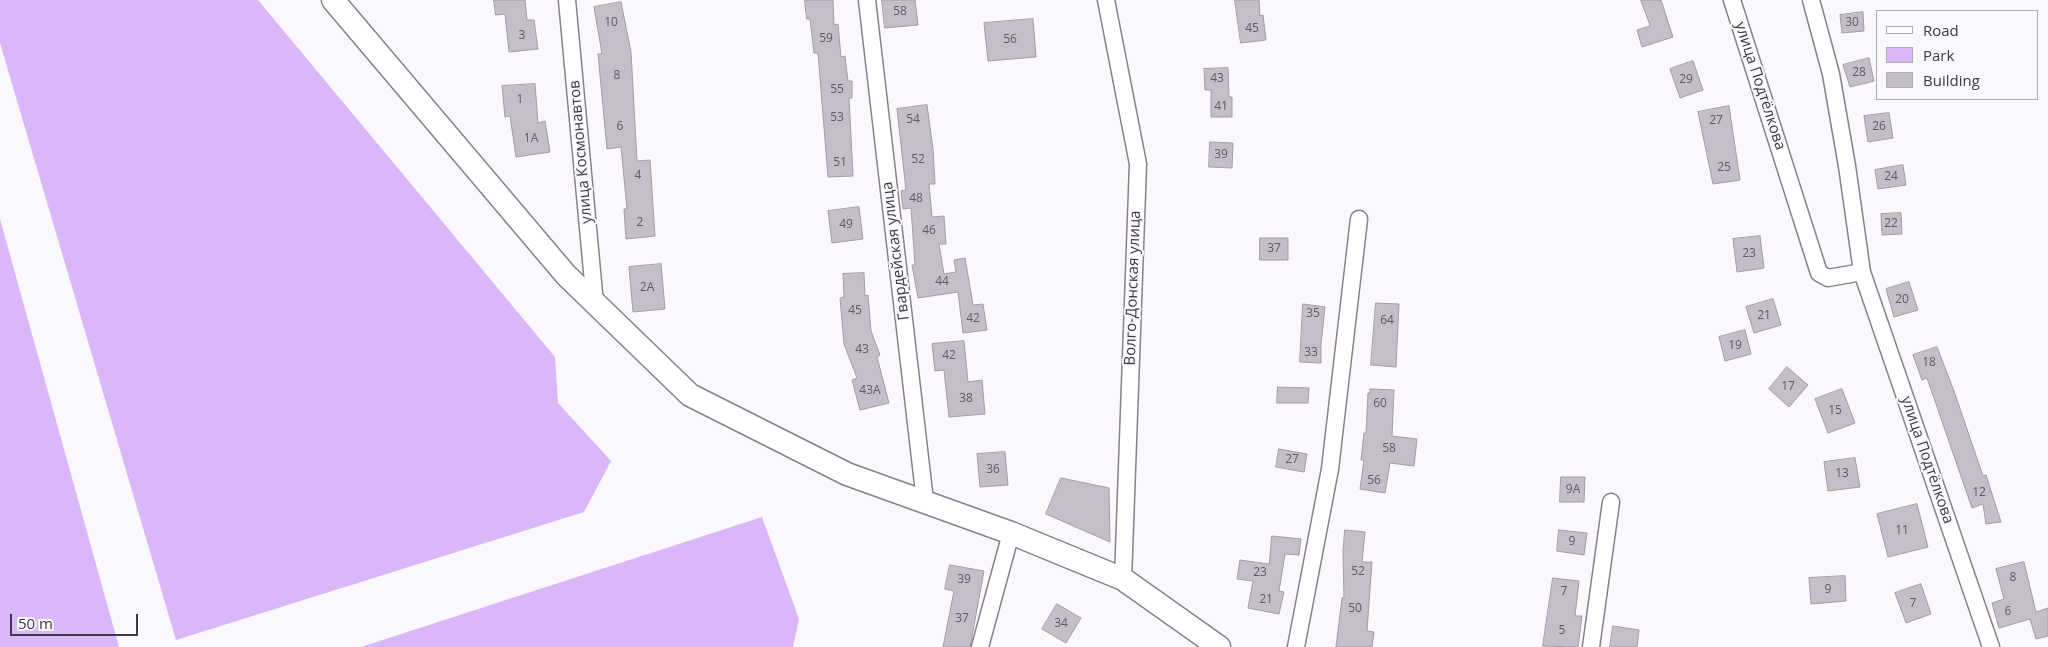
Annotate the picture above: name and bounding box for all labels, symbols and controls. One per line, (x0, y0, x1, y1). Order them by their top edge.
house number: 58 (893, 5, 907, 19)
legend (1876, 10, 2038, 100)
house number: 10 (604, 16, 618, 30)
house number: 30 (1845, 16, 1859, 30)
street label: улица Подтёлкова (1731, 20, 1789, 152)
text: Road (1923, 20, 1959, 40)
house number: 45 (1245, 22, 1259, 36)
house number: 3 (519, 29, 525, 43)
house number: 59 (819, 32, 833, 46)
house number: 56 (1003, 33, 1017, 47)
text: Park (1923, 45, 1954, 65)
house number: 28 (1852, 66, 1866, 80)
house number: 8 (614, 69, 620, 83)
text: Building (1923, 70, 1980, 90)
house number: 43 (1210, 72, 1224, 86)
house number: 29 (1679, 73, 1693, 87)
street label: улица Космонавтов (566, 80, 596, 224)
house number: 55 (830, 83, 844, 97)
house number: 1 (517, 93, 523, 107)
house number: 41 (1214, 100, 1228, 114)
house number: 53 (830, 111, 844, 125)
house number: 54 (906, 113, 920, 127)
house number: 27 (1709, 114, 1723, 128)
house number: 6 (617, 120, 623, 134)
house number: 26 (1872, 120, 1886, 134)
house number: 1А (524, 132, 538, 146)
house number: 39 (1214, 148, 1228, 162)
house number: 52 (911, 153, 925, 167)
house number: 51 (833, 156, 847, 170)
house number: 25 (1717, 161, 1731, 175)
house number: 4 (635, 169, 641, 183)
house number: 24 (1884, 170, 1898, 184)
street label: Гвардейская улица (879, 181, 913, 321)
house number: 48 (909, 192, 923, 206)
street label: Волго-Донская улица (1121, 210, 1145, 366)
house number: 2 (637, 216, 643, 230)
house number: 22 (1884, 217, 1898, 231)
house number: 49 (839, 218, 853, 232)
house number: 46 (922, 224, 936, 238)
house number: 37 (1267, 242, 1281, 256)
house number: 23 (1742, 247, 1756, 261)
house number: 44 (935, 275, 949, 289)
house number: 2А (640, 281, 654, 295)
house number: 20 (1895, 293, 1909, 307)
house number: 45 (848, 304, 862, 318)
house number: 35 (1306, 307, 1320, 321)
house number: 21 (1757, 309, 1771, 323)
house number: 42 (966, 312, 980, 326)
house number: 64 (1380, 314, 1394, 328)
house number: 19 (1728, 339, 1742, 353)
house number: 43 (855, 343, 869, 357)
house number: 33 (1304, 346, 1318, 360)
house number: 42 (942, 349, 956, 363)
house number: 18 (1922, 356, 1936, 370)
house number: 17 (1781, 380, 1795, 394)
house number: 43А (859, 384, 881, 398)
house number: 38 (959, 392, 973, 406)
street label: улица Подтёлкова (1897, 394, 1957, 526)
house number: 60 (1373, 397, 1387, 411)
house number: 15 (1828, 404, 1842, 418)
house number: 58 (1382, 442, 1396, 456)
house number: 27 (1285, 453, 1299, 467)
house number: 36 (986, 463, 1000, 477)
house number: 13 (1835, 467, 1849, 481)
house number: 56 (1367, 474, 1381, 488)
house number: 9А (1566, 483, 1580, 497)
house number: 12 (1972, 486, 1986, 500)
house number: 11 (1895, 524, 1909, 538)
house number: 9 (1569, 535, 1575, 549)
house number: 52 (1351, 565, 1365, 579)
house number: 23 (1253, 566, 1267, 580)
house number: 8 (2010, 571, 2016, 585)
house number: 39 (957, 573, 971, 587)
house number: 9 (1825, 583, 1831, 597)
house number: 7 (1561, 585, 1567, 599)
house number: 21 (1259, 593, 1273, 607)
house number: 7 (1910, 597, 1916, 611)
house number: 50 (1348, 602, 1362, 616)
scale bar (12, 604, 140, 636)
house number: 6 (2005, 605, 2011, 619)
house number: 37 (955, 612, 969, 626)
text: 50 m (18, 613, 53, 633)
house number: 34 (1054, 617, 1068, 631)
house number: 5 (1559, 624, 1565, 638)

